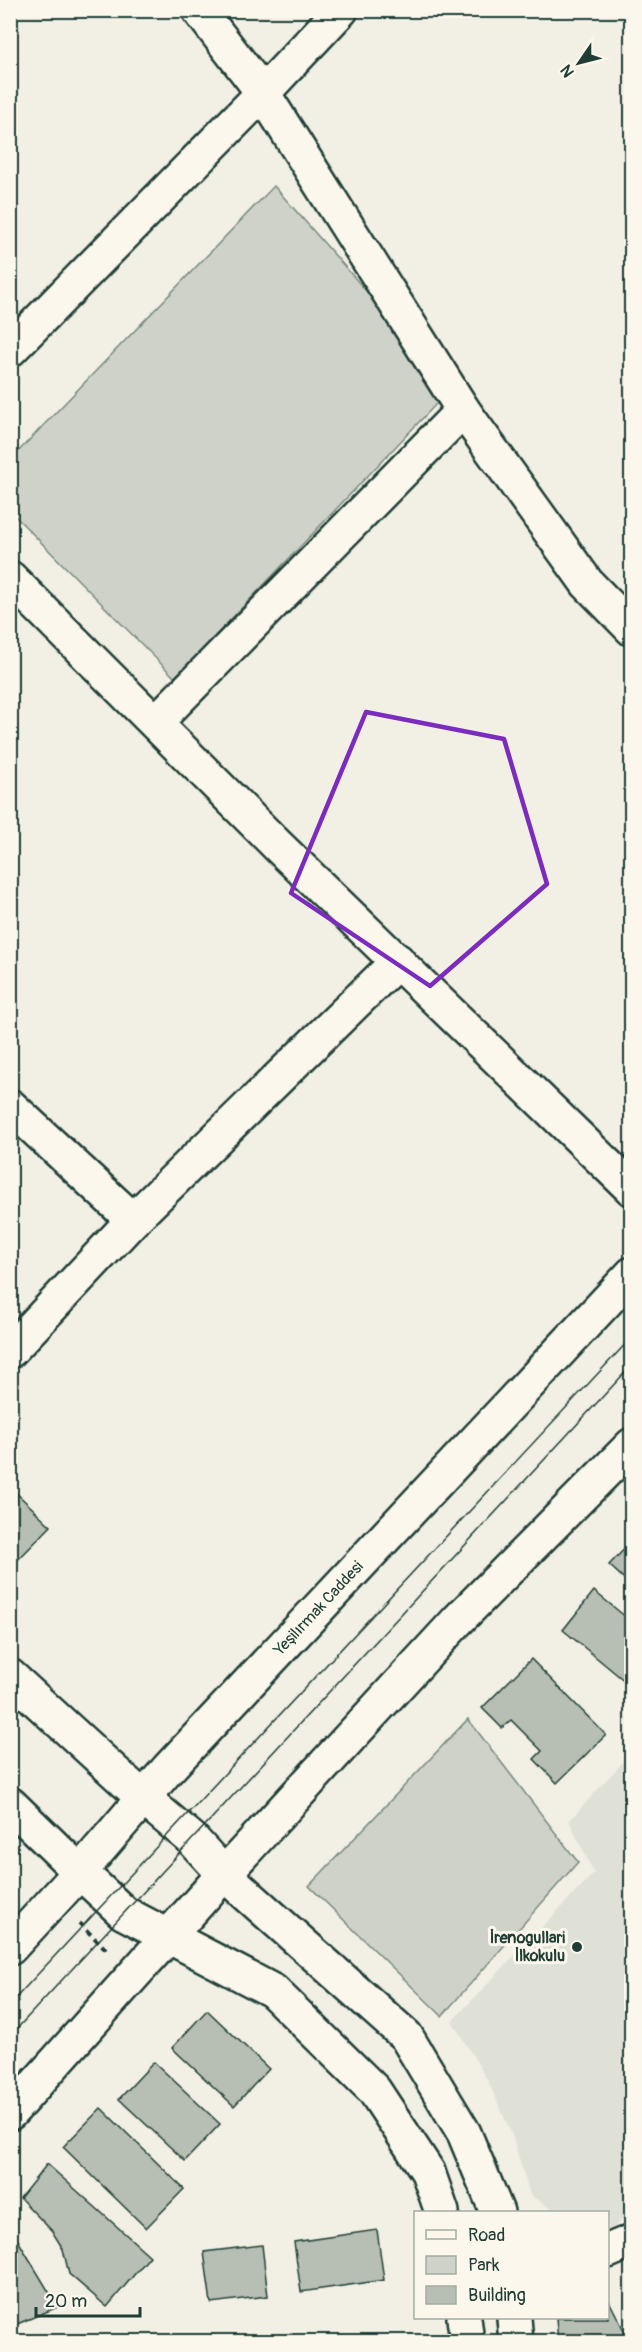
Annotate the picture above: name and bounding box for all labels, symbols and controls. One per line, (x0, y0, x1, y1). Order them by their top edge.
north arrow (549, 33, 609, 93)
text: N (556, 61, 579, 81)
street label: Yeşilırmak Caddesi (269, 1557, 368, 1661)
place label: İrenogullari İlkokulu (490, 1928, 565, 1966)
marker: İrenogullari İlkokulu (570, 1940, 584, 1954)
legend (414, 2211, 609, 2319)
text: Road (468, 2224, 505, 2247)
text: Park (468, 2254, 500, 2277)
scale bar (36, 2280, 140, 2318)
text: Building (468, 2284, 526, 2307)
text: 20 m (45, 2290, 87, 2313)

